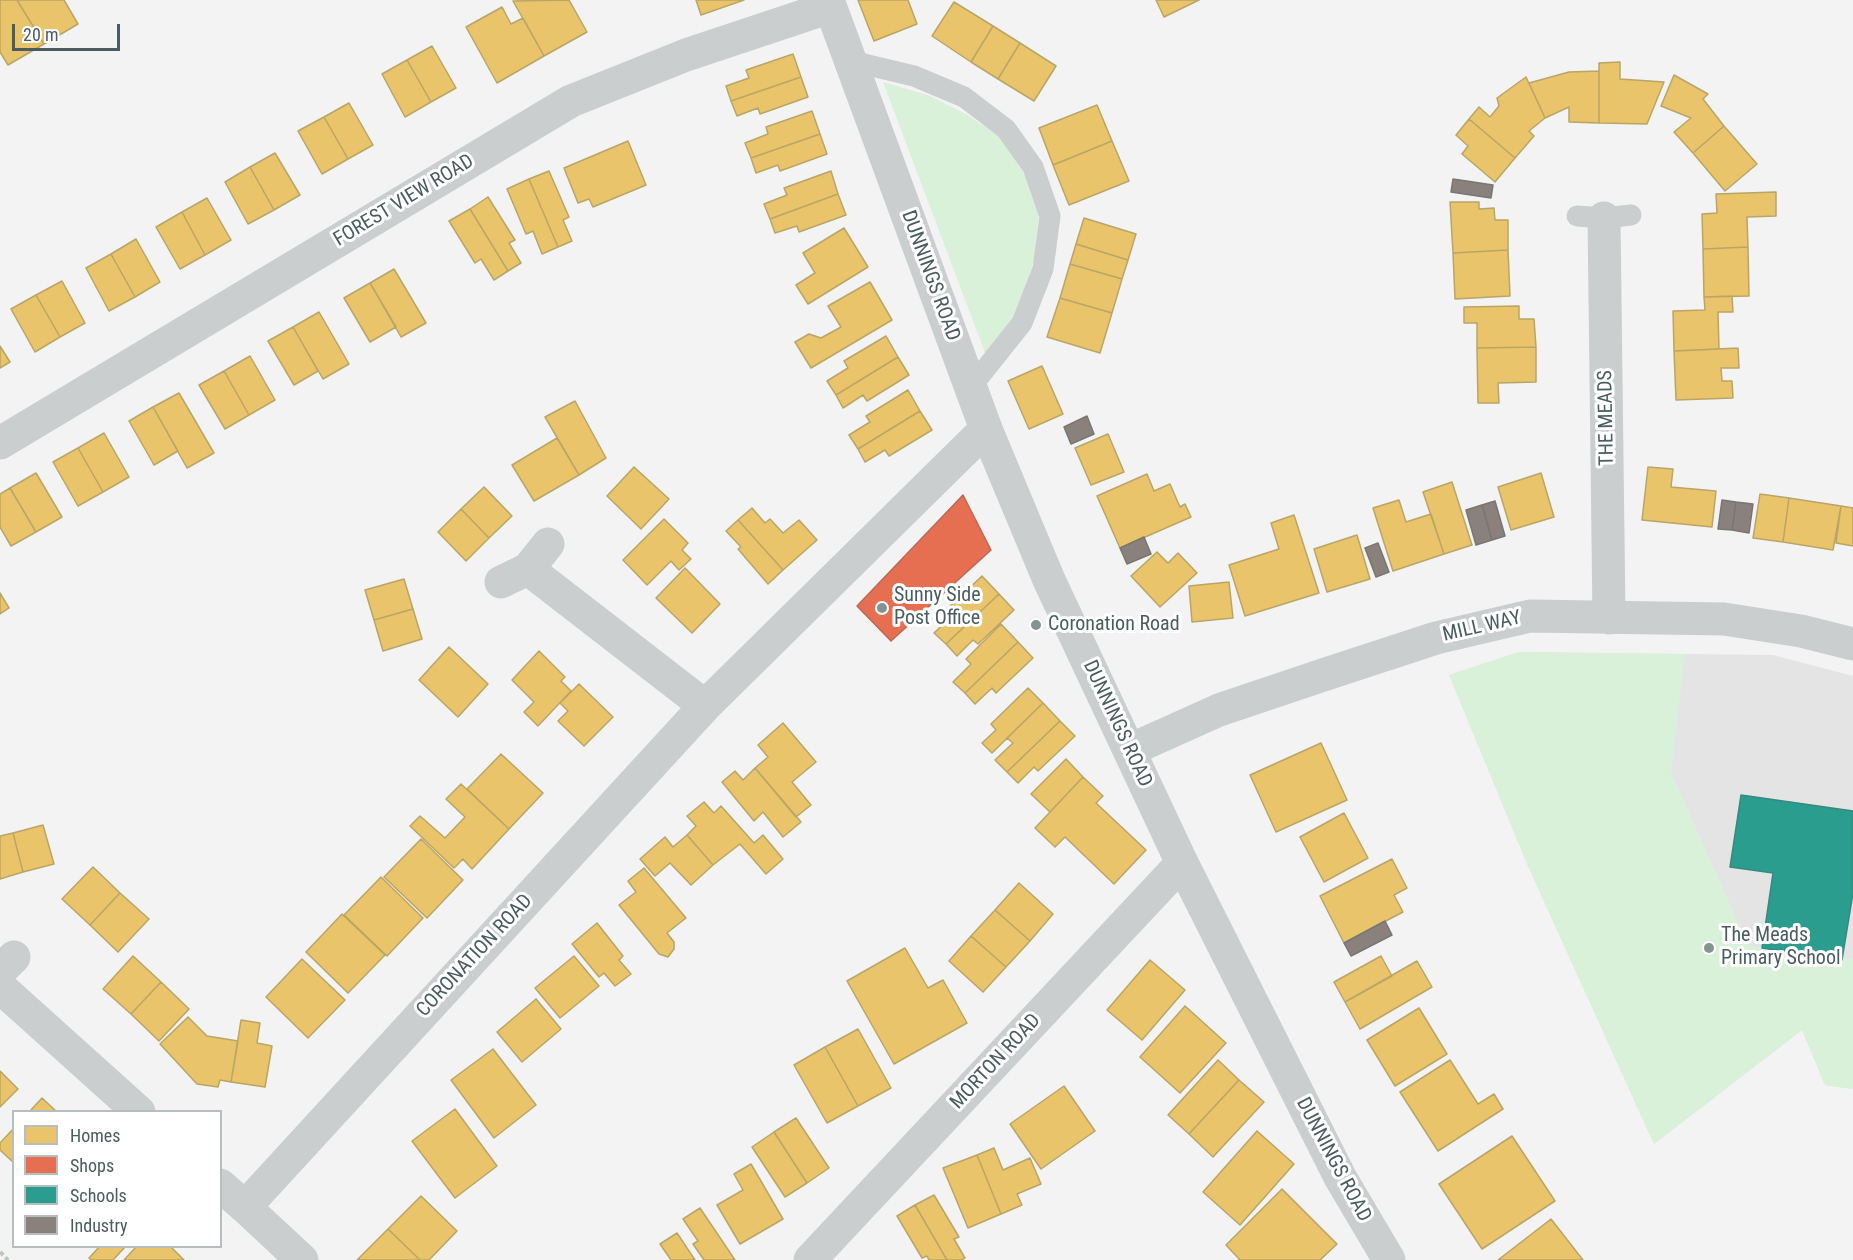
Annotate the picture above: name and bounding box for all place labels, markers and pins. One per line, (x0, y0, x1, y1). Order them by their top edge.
place label: Sunny Side Post Office (894, 584, 981, 631)
marker: Sunny Side Post Office (875, 601, 889, 615)
place label: Coronation Road (1048, 613, 1180, 637)
marker: Coronation Road (1029, 618, 1043, 632)
place label: The Meads Primary School (1721, 924, 1841, 971)
marker: The Meads Primary School (1702, 941, 1716, 955)

